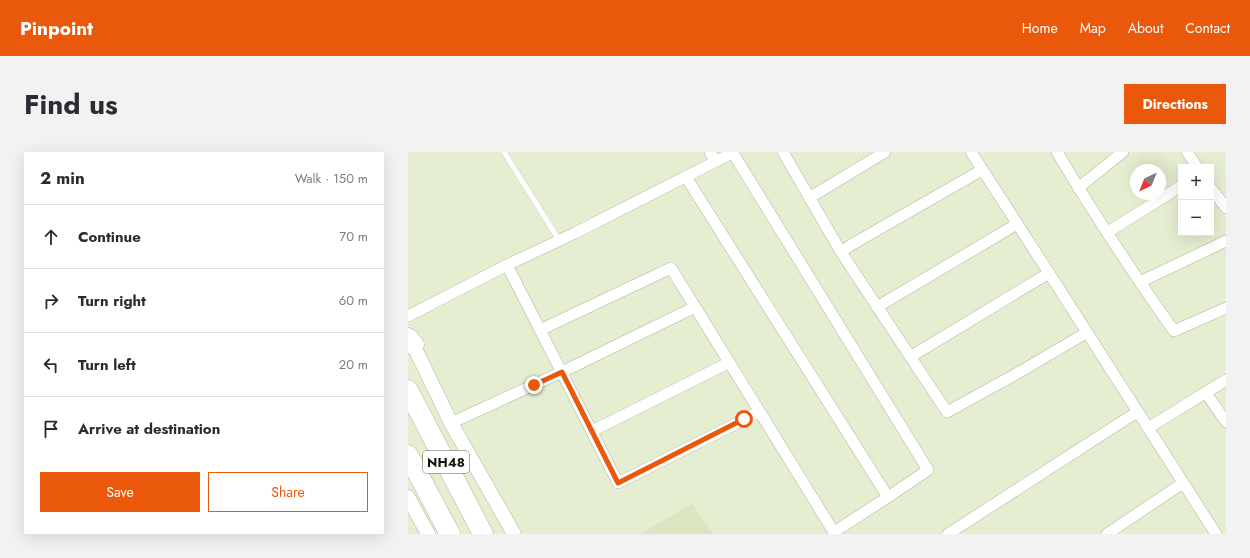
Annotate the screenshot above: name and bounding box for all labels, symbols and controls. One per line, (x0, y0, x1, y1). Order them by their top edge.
text: Pinpoint (20, 15, 93, 42)
text: Home (1022, 18, 1058, 38)
text: Map (1080, 18, 1106, 38)
text: About (1128, 18, 1163, 38)
text: Contact (1185, 18, 1230, 38)
text: Find us (24, 84, 118, 125)
button: Directions (1124, 84, 1226, 124)
north arrow (1130, 164, 1166, 200)
map controls (1178, 164, 1214, 236)
button: + (1178, 164, 1214, 200)
text: 2 min (40, 166, 85, 190)
text: Walk · 150 m (295, 169, 368, 188)
button: − (1178, 200, 1214, 236)
icon: ahead (40, 226, 62, 248)
text: Continue (78, 226, 141, 248)
text: 70 m (339, 227, 368, 246)
icon: right (40, 290, 62, 312)
text: Turn right (78, 290, 146, 312)
text: 60 m (339, 291, 368, 310)
icon: left (40, 354, 62, 376)
text: Turn left (78, 354, 136, 376)
text: 20 m (339, 355, 368, 374)
route end (525, 376, 543, 394)
route start (735, 410, 753, 428)
icon: arrive (40, 418, 62, 440)
text: Arrive at destination (78, 418, 220, 440)
road number: NH48 (423, 451, 469, 473)
button: Save (40, 472, 200, 512)
button: Share (208, 472, 368, 512)

